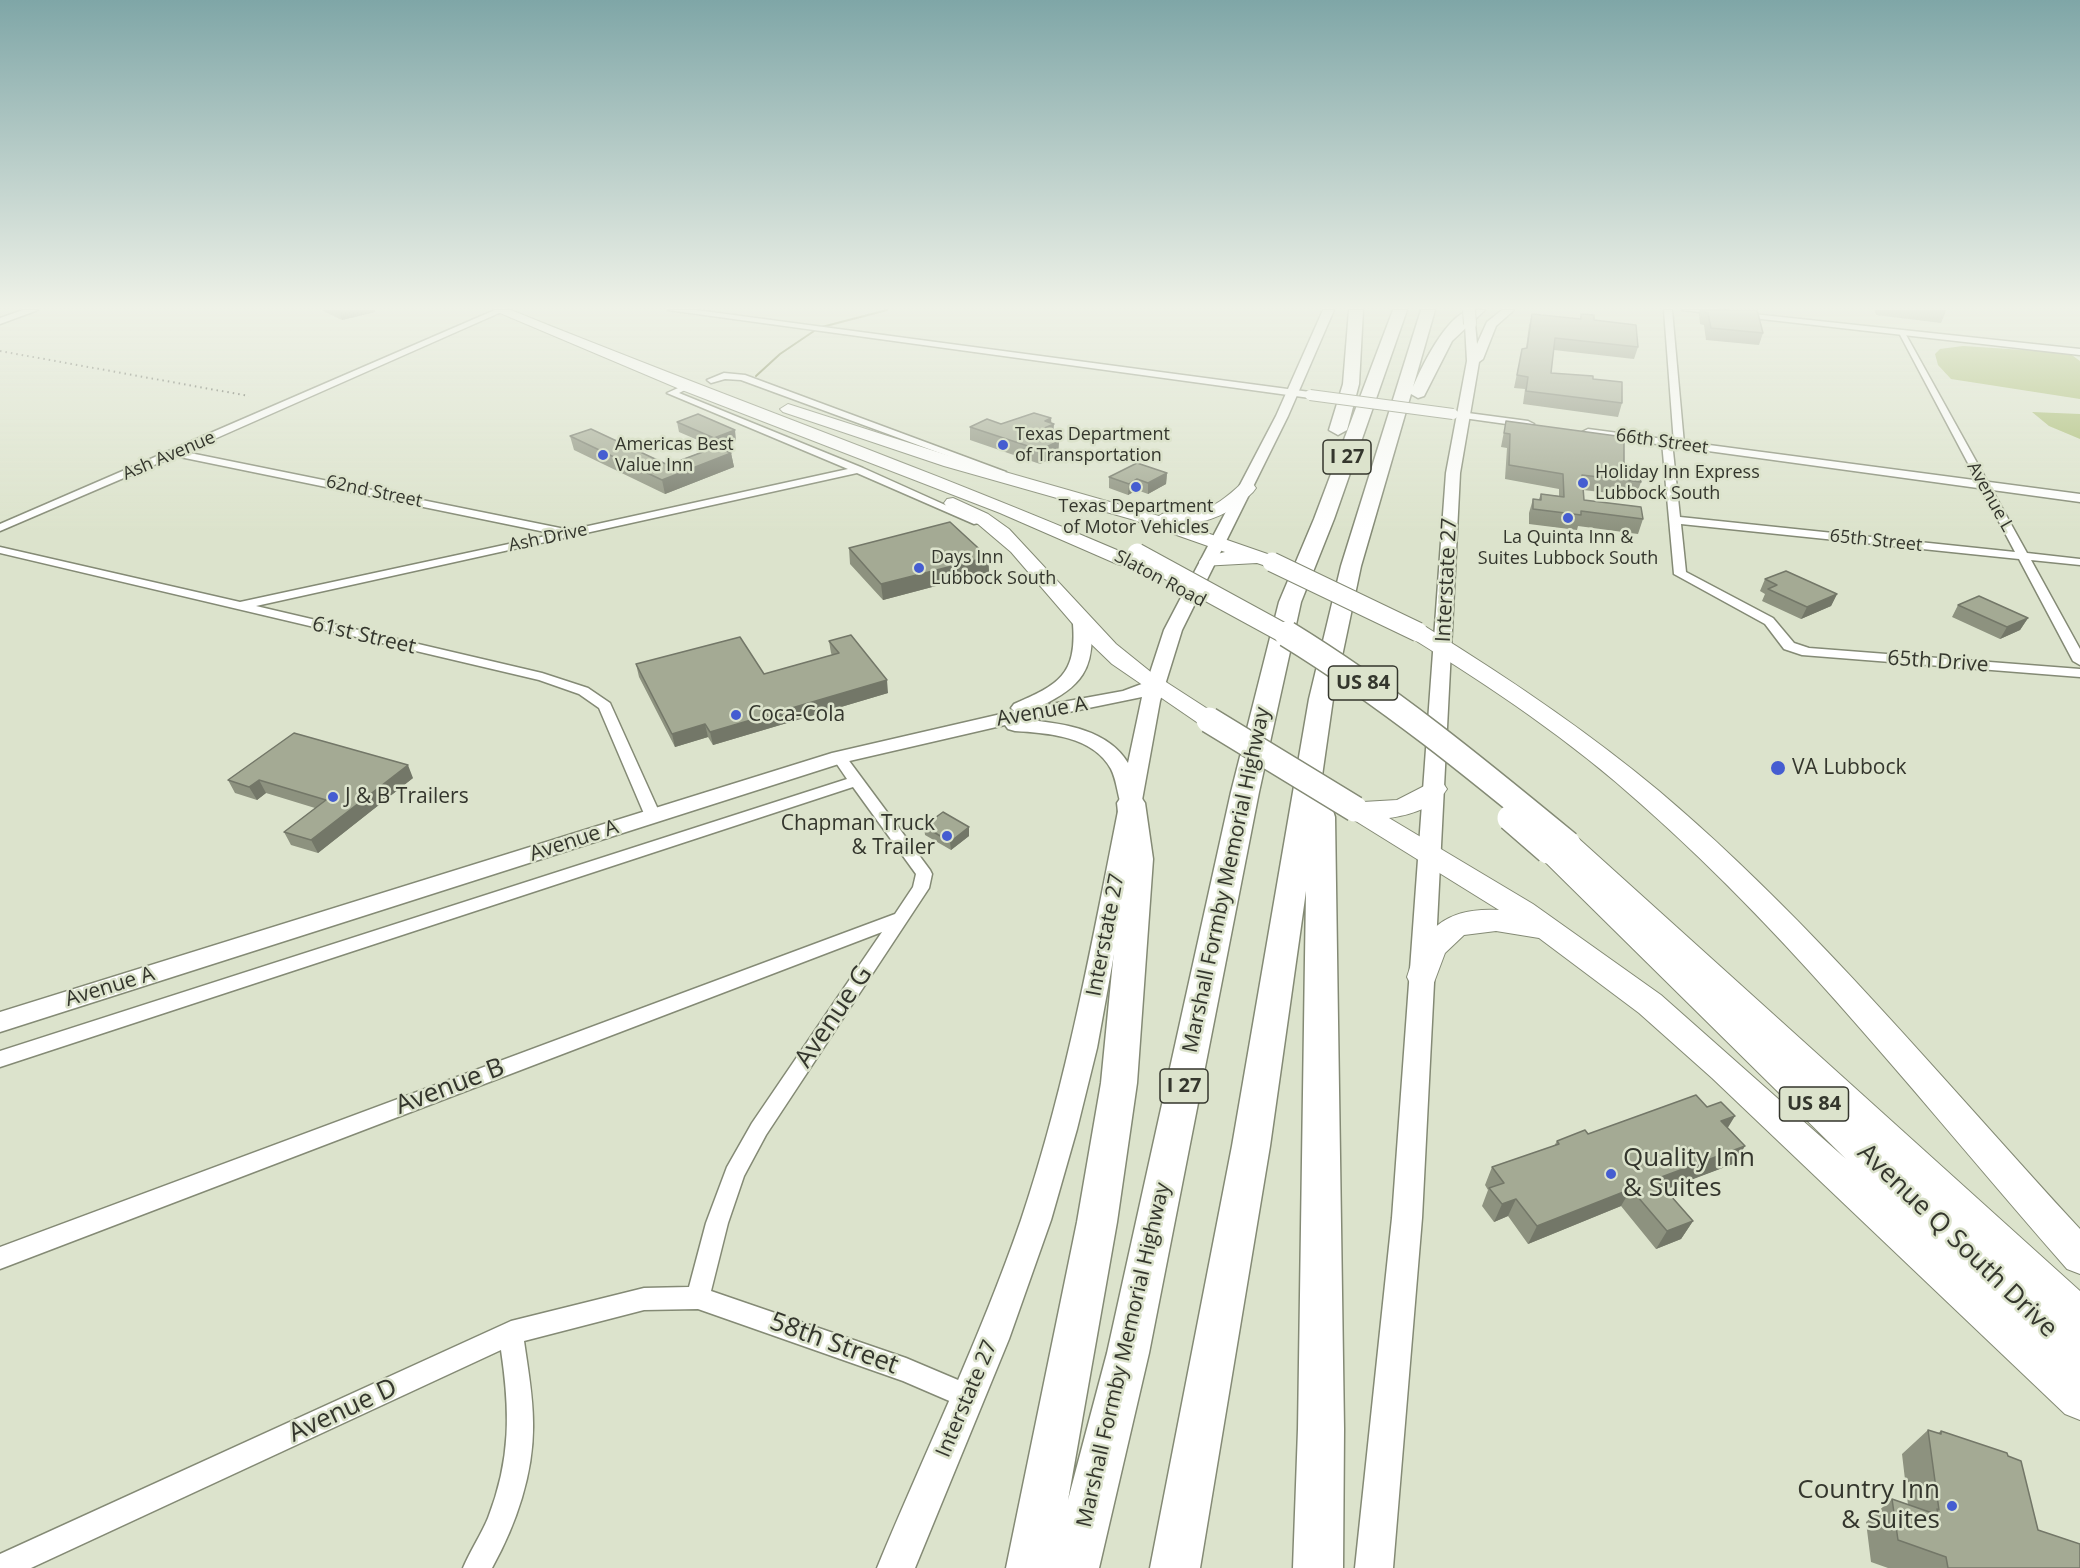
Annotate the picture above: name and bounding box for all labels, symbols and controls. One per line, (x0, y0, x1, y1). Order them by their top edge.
place label: Texas Department of Transportation (1015, 424, 1170, 466)
street label: 66th Street (1614, 425, 1710, 459)
street label: Ash Avenue (120, 427, 218, 485)
place label: Americas Best Value Inn (615, 434, 734, 476)
marker: Texas Department of Transportation (996, 438, 1010, 452)
road number: I 27 (1323, 440, 1371, 474)
marker: Americas Best Value Inn (596, 448, 610, 462)
street label: Avenue L (1962, 458, 2018, 536)
place label: Holiday Inn Express Lubbock South (1595, 462, 1760, 504)
street label: 62nd Street (324, 471, 424, 513)
marker: Holiday Inn Express Lubbock South (1576, 476, 1590, 490)
marker: Texas Department of Motor Vehicles (1129, 480, 1143, 494)
place label: Texas Department of Motor Vehicles (1059, 496, 1213, 538)
marker: La Quinta Inn & Suites Lubbock South (1561, 511, 1575, 525)
street label: Interstate 27 (1431, 517, 1463, 643)
street label: Ash Drive (507, 519, 589, 557)
street label: 65th Street (1829, 525, 1923, 557)
place label: La Quinta Inn & Suites Lubbock South (1478, 527, 1658, 570)
street label: Slaton Road (1111, 546, 1209, 612)
place label: Days Inn Lubbock South (931, 547, 1056, 590)
marker: Days Inn Lubbock South (912, 561, 926, 575)
street label: 61st Street (310, 612, 418, 660)
street label: 65th Drive (1887, 646, 1989, 678)
road number: US 84 (1328, 666, 1398, 700)
street label: Avenue A (995, 692, 1089, 732)
place label: Coca-Cola (748, 702, 845, 728)
street label: Marshall Formby Memorial Highway (1178, 705, 1276, 1055)
marker: Coca-Cola (729, 708, 743, 722)
place label: VA Lubbock (1792, 755, 1907, 781)
marker: VA Lubbock (1769, 759, 1787, 777)
place label: J & B Trailers (345, 784, 469, 810)
marker: J & B Trailers (326, 790, 340, 804)
place label: Chapman Truck & Trailer (781, 811, 935, 861)
street label: Avenue A (526, 815, 622, 867)
marker: Chapman Truck & Trailer (940, 829, 954, 843)
street label: Interstate 27 (1082, 871, 1130, 999)
street label: Avenue G (789, 960, 879, 1074)
street label: Avenue A (62, 962, 158, 1012)
street label: Avenue B (391, 1052, 509, 1122)
road number: I 27 (1160, 1069, 1208, 1103)
road number: US 84 (1780, 1087, 1848, 1121)
street label: Avenue Q South Drive (1851, 1137, 2063, 1345)
place label: Quality Inn & Suites (1623, 1143, 1755, 1204)
marker: Quality Inn & Suites (1604, 1167, 1618, 1181)
street label: Marshall Formby Memorial Highway (1072, 1180, 1176, 1530)
street label: 58th Street (766, 1306, 902, 1382)
street label: Interstate 27 (931, 1337, 1003, 1461)
street label: Avenue D (284, 1372, 402, 1450)
place label: Country Inn & Suites (1797, 1475, 1940, 1536)
marker: Country Inn & Suites (1945, 1499, 1959, 1513)

